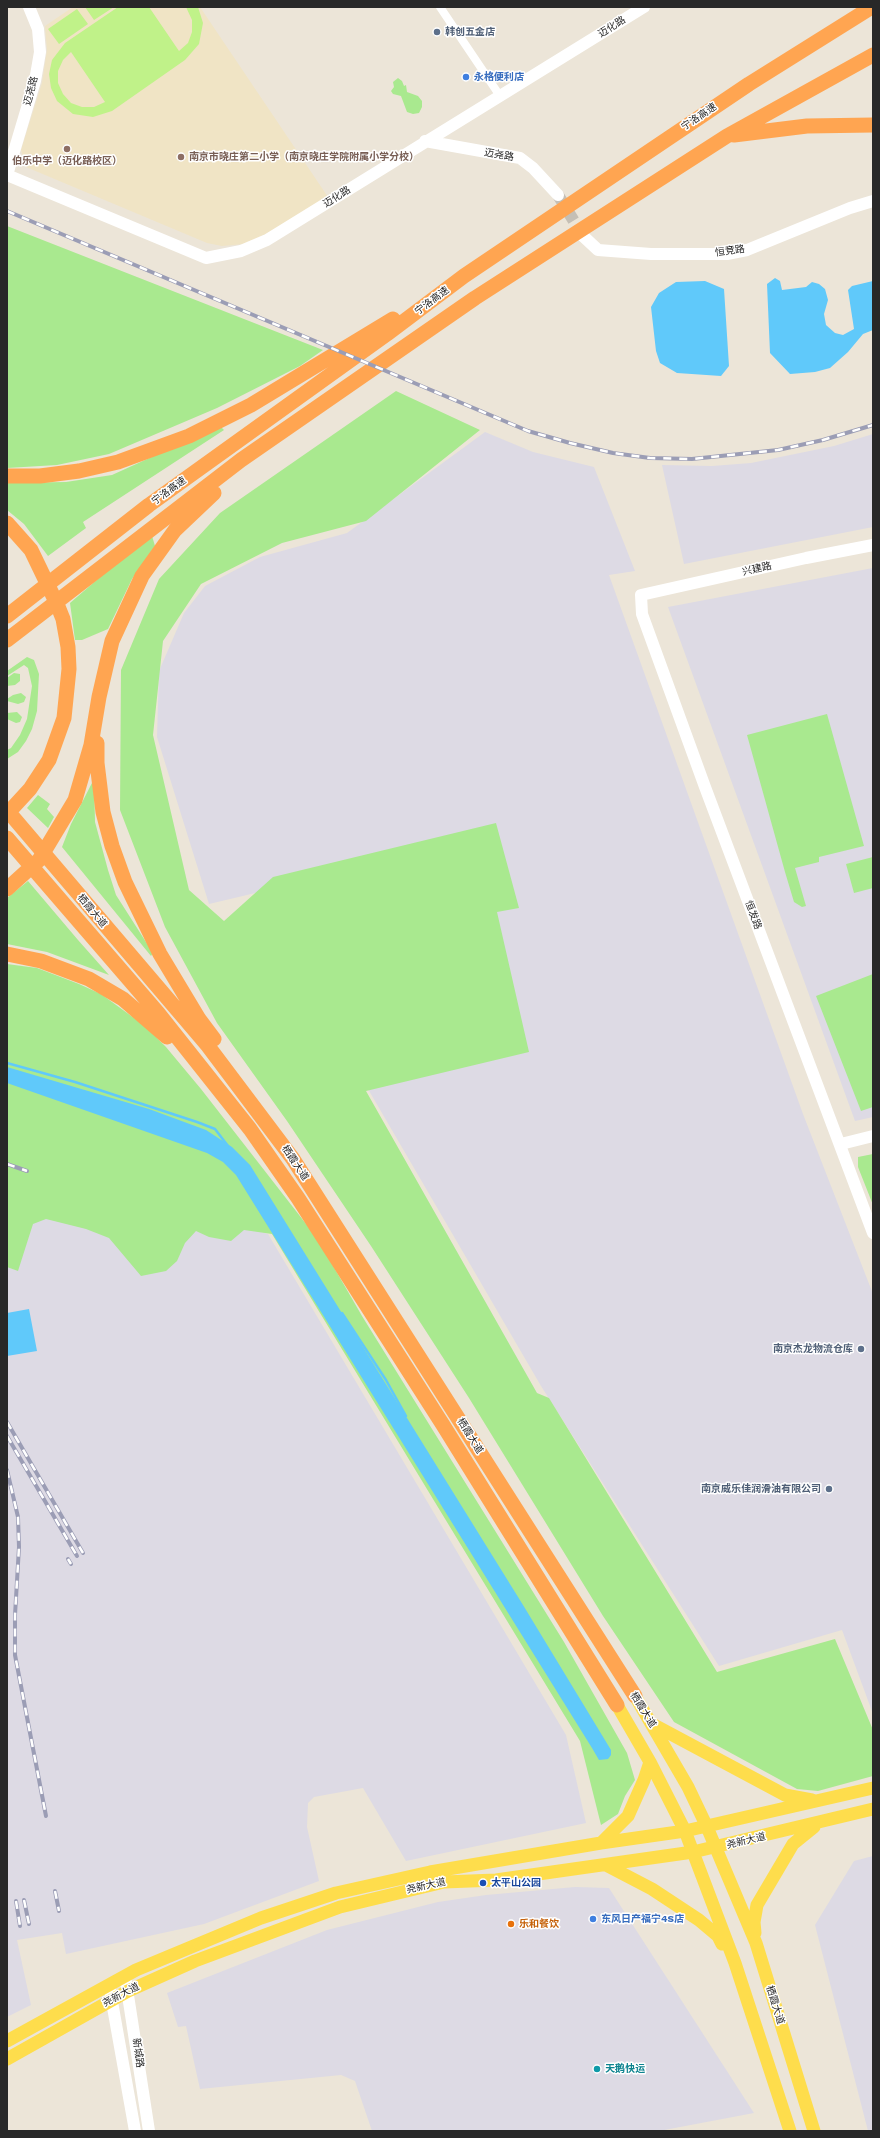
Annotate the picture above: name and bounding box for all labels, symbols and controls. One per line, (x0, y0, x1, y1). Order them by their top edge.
street label: 迈化路 (596, 14, 628, 40)
place label: 韩创五金店 (445, 26, 495, 38)
marker: 韩创五金店 (432, 27, 442, 37)
place label: 永格便利店 (474, 71, 524, 83)
marker: 永格便利店 (461, 72, 471, 82)
street label: 迈尧路 (21, 75, 41, 107)
street label: 宁洛高速 (679, 101, 719, 133)
marker: 伯乐中学（迈化路校区） (62, 144, 72, 154)
street label: 迈尧路 (483, 146, 515, 164)
place label: 南京市晓庄第二小学（南京晓庄学院附属小学分校） (189, 151, 419, 163)
marker: 南京市晓庄第二小学（南京晓庄学院附属小学分校） (176, 152, 186, 162)
place label: 伯乐中学（迈化路校区） (12, 155, 122, 167)
street label: 迈化路 (321, 184, 353, 210)
street label: 恒竞路 (714, 243, 746, 259)
street label: 宁洛高速 (412, 284, 452, 318)
street label: 宁洛高速 (149, 474, 189, 508)
street label: 兴建路 (741, 560, 773, 578)
street label: 栖霞大道 (75, 892, 109, 930)
street label: 恒发路 (742, 899, 764, 931)
street label: 栖霞大道 (279, 1143, 311, 1183)
place label: 南京杰龙物流仓库 (773, 1343, 853, 1355)
marker: 南京杰龙物流仓库 (856, 1344, 866, 1354)
street label: 栖霞大道 (454, 1416, 486, 1456)
place label: 南京威乐佳润滑油有限公司 (701, 1483, 821, 1495)
marker: 南京威乐佳润滑油有限公司 (824, 1484, 834, 1494)
street label: 栖霞大道 (627, 1690, 659, 1730)
street label: 尧新大道 (725, 1831, 767, 1851)
street label: 尧新大道 (405, 1876, 447, 1896)
place label: 太平山公园 (491, 1877, 541, 1889)
marker: 太平山公园 (478, 1878, 488, 1888)
place label: 东风日产福宁4S店 (601, 1913, 684, 1925)
marker: 东风日产福宁4S店 (588, 1914, 598, 1924)
place label: 乐和餐饮 (519, 1918, 559, 1930)
marker: 乐和餐饮 (506, 1919, 516, 1929)
street label: 尧新大道 (100, 1981, 142, 2009)
street label: 栖霞大道 (763, 1984, 787, 2026)
street label: 新城路 (130, 2037, 146, 2069)
place label: 天鹅快运 (605, 2063, 645, 2075)
marker: 天鹅快运 (592, 2064, 602, 2074)

